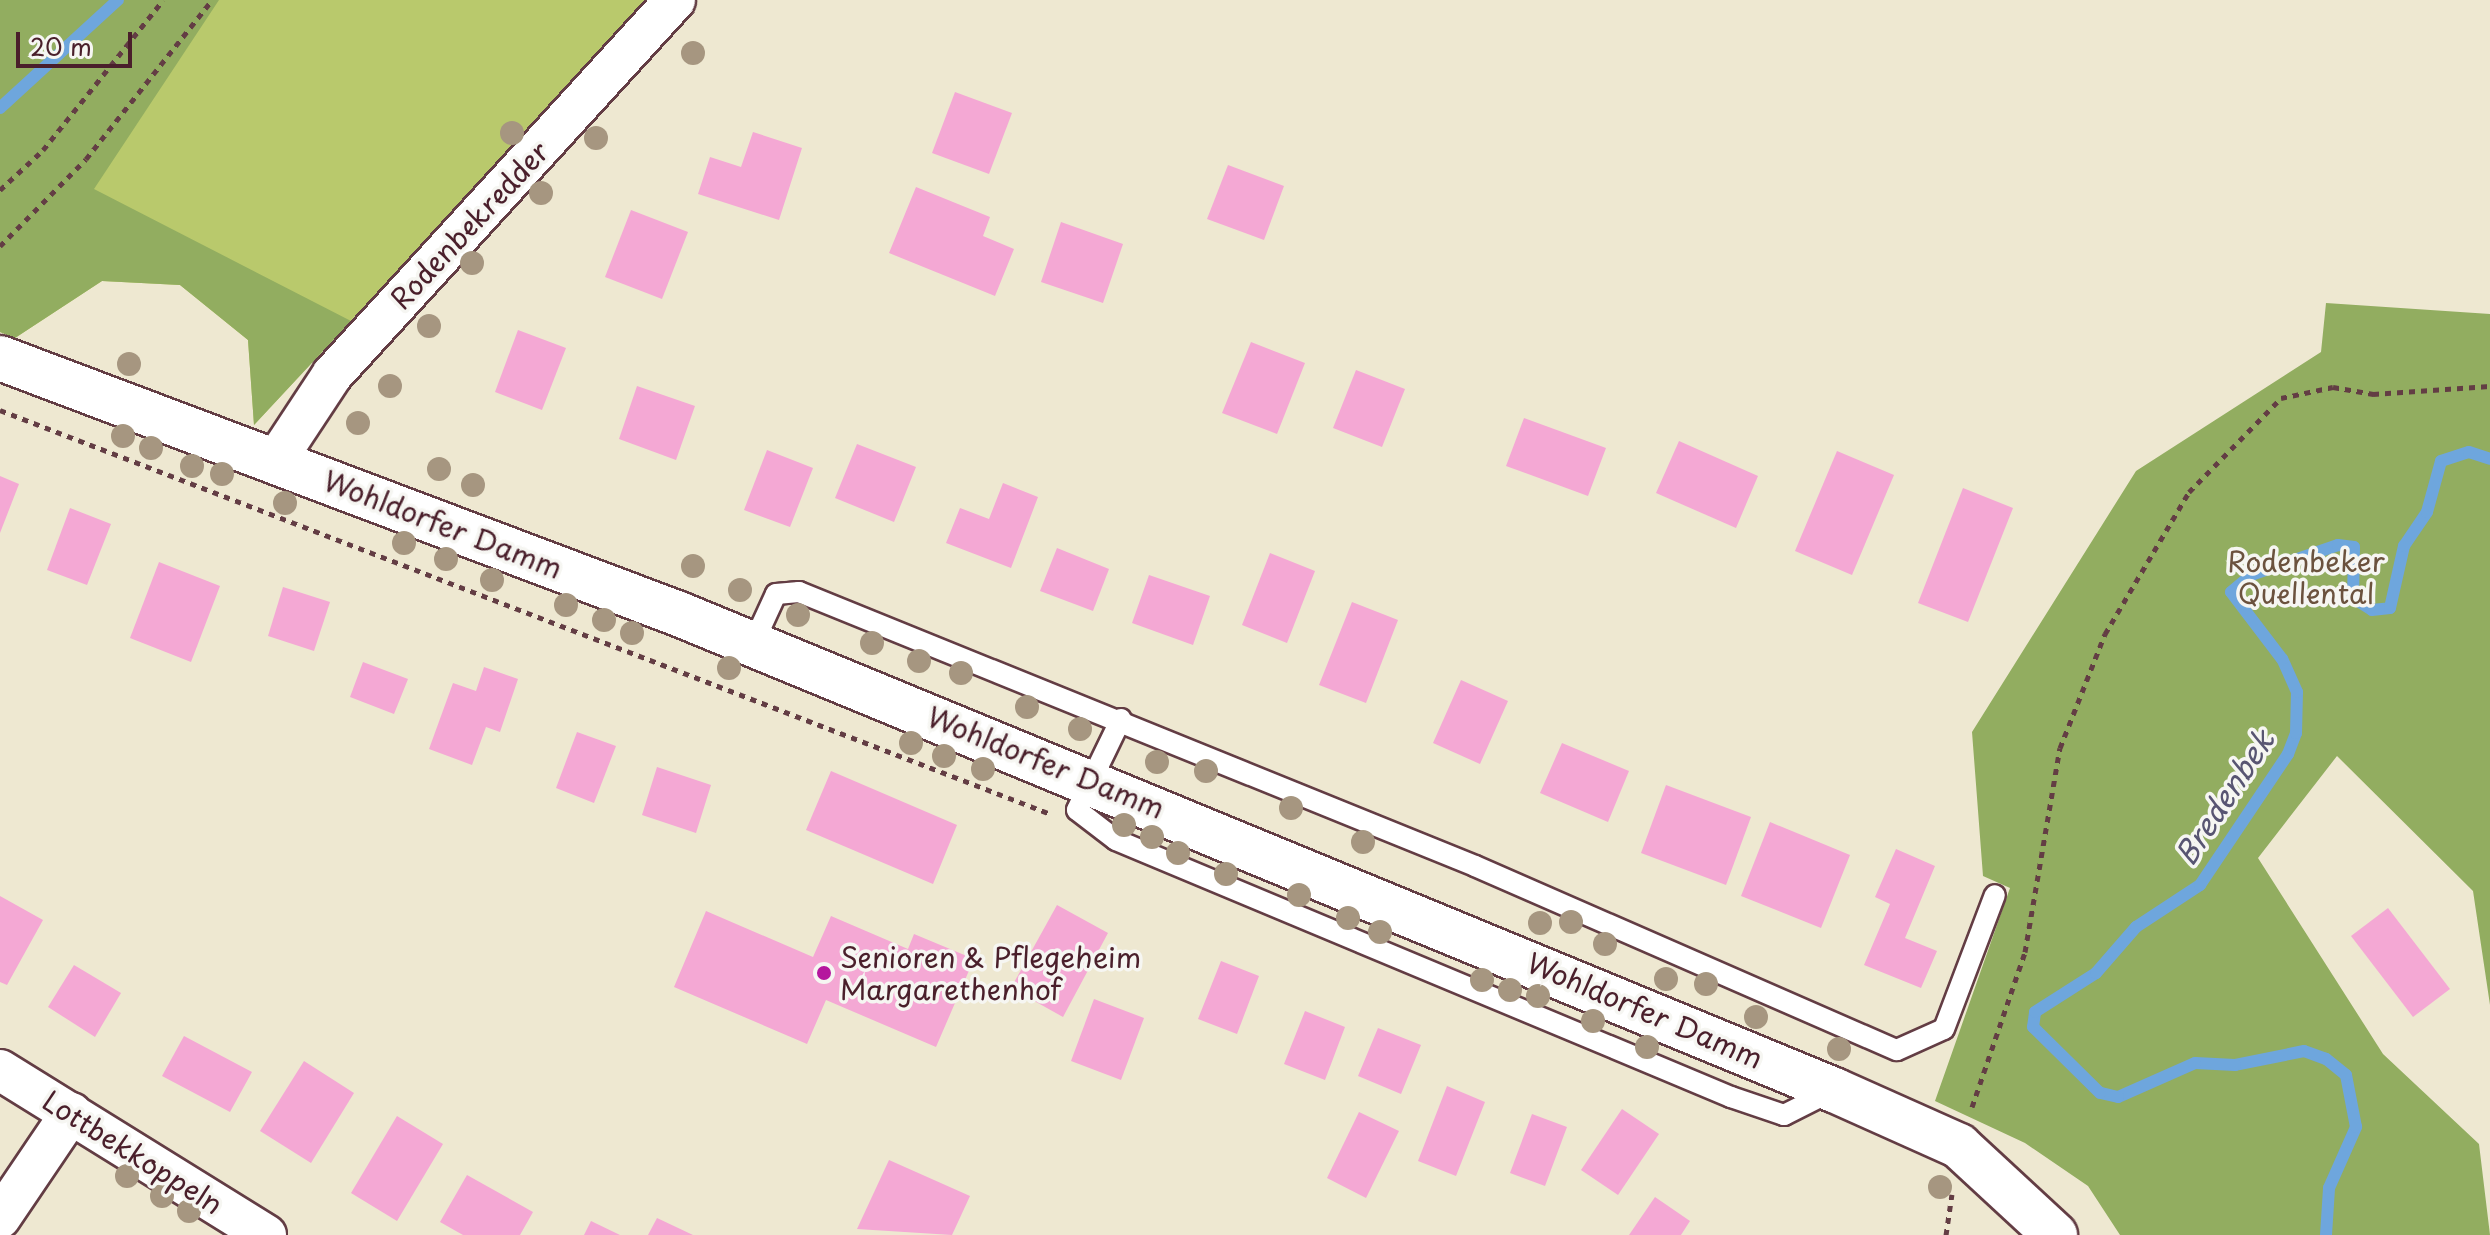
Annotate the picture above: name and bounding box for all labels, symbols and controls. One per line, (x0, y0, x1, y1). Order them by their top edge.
scale bar (20, 16, 136, 66)
text: 20 m (30, 28, 92, 64)
street label: Rodenbekredder (383, 134, 555, 316)
street label: Wohldorfer Damm (320, 463, 566, 585)
park label: Rodenbeker Quellental (2227, 544, 2385, 610)
street label: Wohldorfer Damm (923, 699, 1169, 825)
water label: Bredenbek (2167, 723, 2281, 871)
place label: Senioren & Pflegeheim Margarethenhof (840, 940, 1144, 1006)
street label: Wohldorfer Damm (1523, 945, 1767, 1075)
marker: Senioren & Pflegeheim Margarethenhof (815, 964, 833, 982)
street label: Lottbekkoppeln (37, 1083, 229, 1221)

